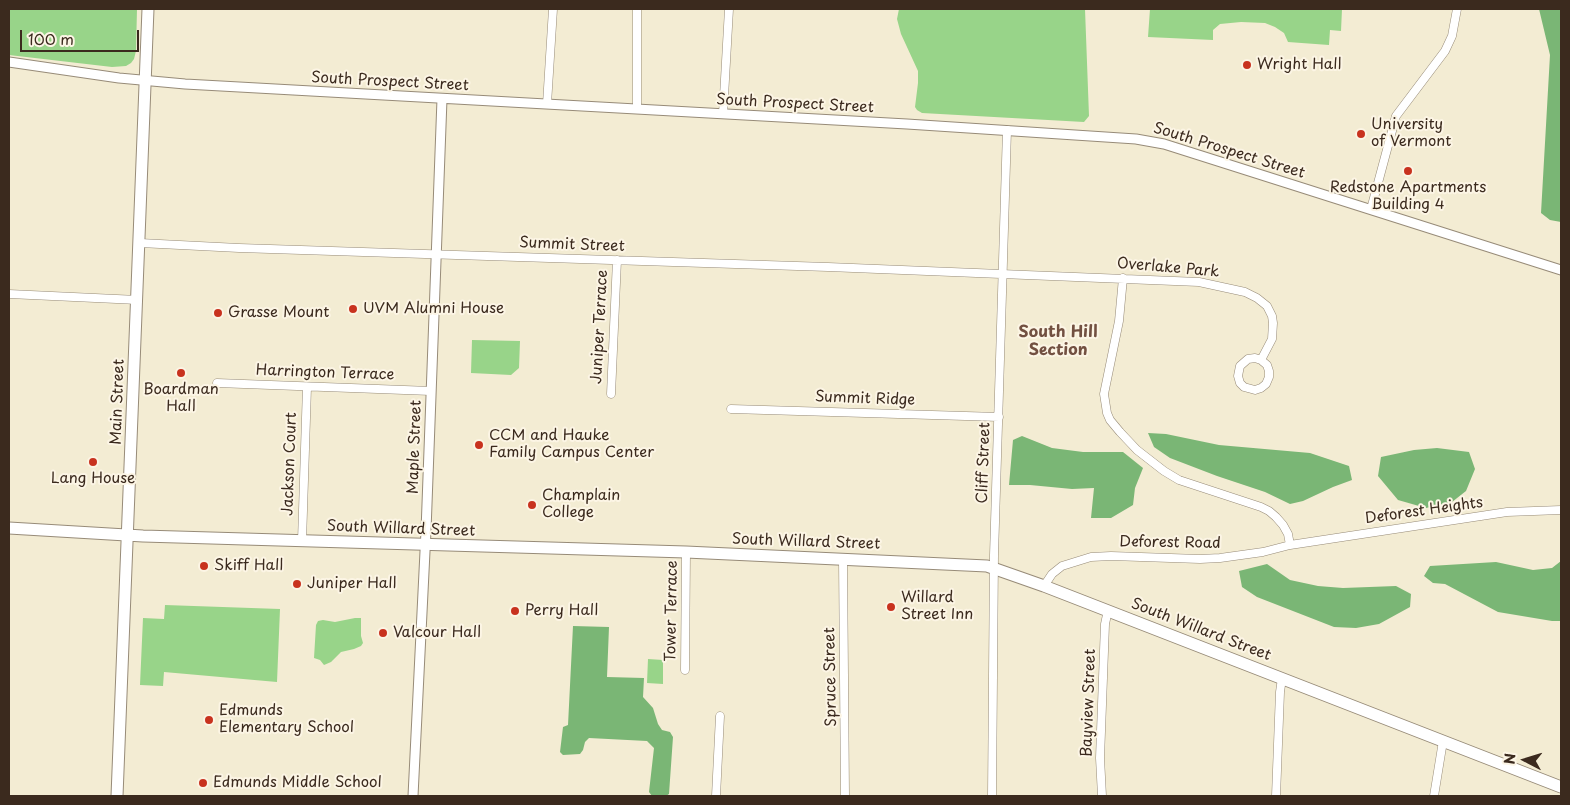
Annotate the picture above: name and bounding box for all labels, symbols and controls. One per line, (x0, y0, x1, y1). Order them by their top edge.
scale bar (22, 20, 141, 52)
text: 100 m (28, 27, 74, 50)
place label: Wright Hall (1257, 56, 1342, 74)
marker: Wright Hall (1241, 59, 1253, 71)
street label: South Prospect Street (311, 69, 469, 95)
street label: South Prospect Street (716, 91, 874, 117)
place label: University of Vermont (1371, 116, 1451, 151)
street label: South Prospect Street (1151, 119, 1307, 183)
marker: University of Vermont (1355, 128, 1367, 140)
marker: Redstone Apartments Building 4 (1402, 165, 1414, 177)
place label: Redstone Apartments Building 4 (1330, 179, 1486, 214)
street label: Summit Street (519, 234, 625, 256)
street label: Overlake Park (1116, 255, 1220, 281)
street label: Juniper Terrace (588, 269, 612, 385)
place label: UVM Alumni House (363, 300, 504, 318)
marker: UVM Alumni House (347, 303, 359, 315)
place label: Grasse Mount (228, 304, 329, 322)
marker: Grasse Mount (212, 307, 224, 319)
district label: South Hill Section (1019, 323, 1097, 361)
street label: Main Street (108, 359, 128, 445)
street label: Harrington Terrace (255, 362, 395, 384)
marker: Boardman Hall (175, 367, 187, 379)
place label: Boardman Hall (143, 381, 219, 416)
street label: Summit Ridge (815, 388, 915, 410)
street label: Maple Street (404, 400, 426, 494)
street label: Jackson Court (279, 412, 301, 516)
street label: Cliff Street (974, 422, 994, 504)
place label: CCM and Hauke Family Campus Center (489, 427, 654, 462)
marker: CCM and Hauke Family Campus Center (473, 439, 485, 451)
marker: Lang House (87, 456, 99, 468)
place label: Lang House (51, 470, 135, 488)
place label: Champlain College (542, 487, 620, 522)
street label: Deforest Heights (1364, 494, 1484, 528)
marker: Champlain College (526, 499, 538, 511)
street label: South Willard Street (326, 517, 476, 541)
street label: South Willard Street (731, 530, 881, 554)
street label: Deforest Road (1119, 533, 1221, 553)
place label: Skiff Hall (214, 557, 283, 575)
marker: Skiff Hall (198, 560, 210, 572)
street label: Tower Terrace (662, 560, 682, 662)
place label: Juniper Hall (307, 575, 397, 593)
marker: Juniper Hall (291, 578, 303, 590)
place label: Willard Street Inn (901, 589, 973, 624)
street label: South Willard Street (1128, 595, 1274, 665)
marker: Willard Street Inn (885, 601, 897, 613)
place label: Perry Hall (525, 602, 598, 620)
marker: Perry Hall (509, 605, 521, 617)
place label: Valcour Hall (393, 624, 481, 642)
marker: Valcour Hall (377, 627, 389, 639)
street label: Spruce Street (821, 627, 841, 727)
street label: Bayview Street (1078, 648, 1100, 758)
place label: Edmunds Elementary School (219, 702, 354, 737)
marker: Edmunds Elementary School (203, 714, 215, 726)
north arrow (1500, 735, 1550, 785)
text: N (1499, 752, 1521, 765)
place label: Edmunds Middle School (213, 774, 382, 792)
marker: Edmunds Middle School (197, 777, 209, 789)

